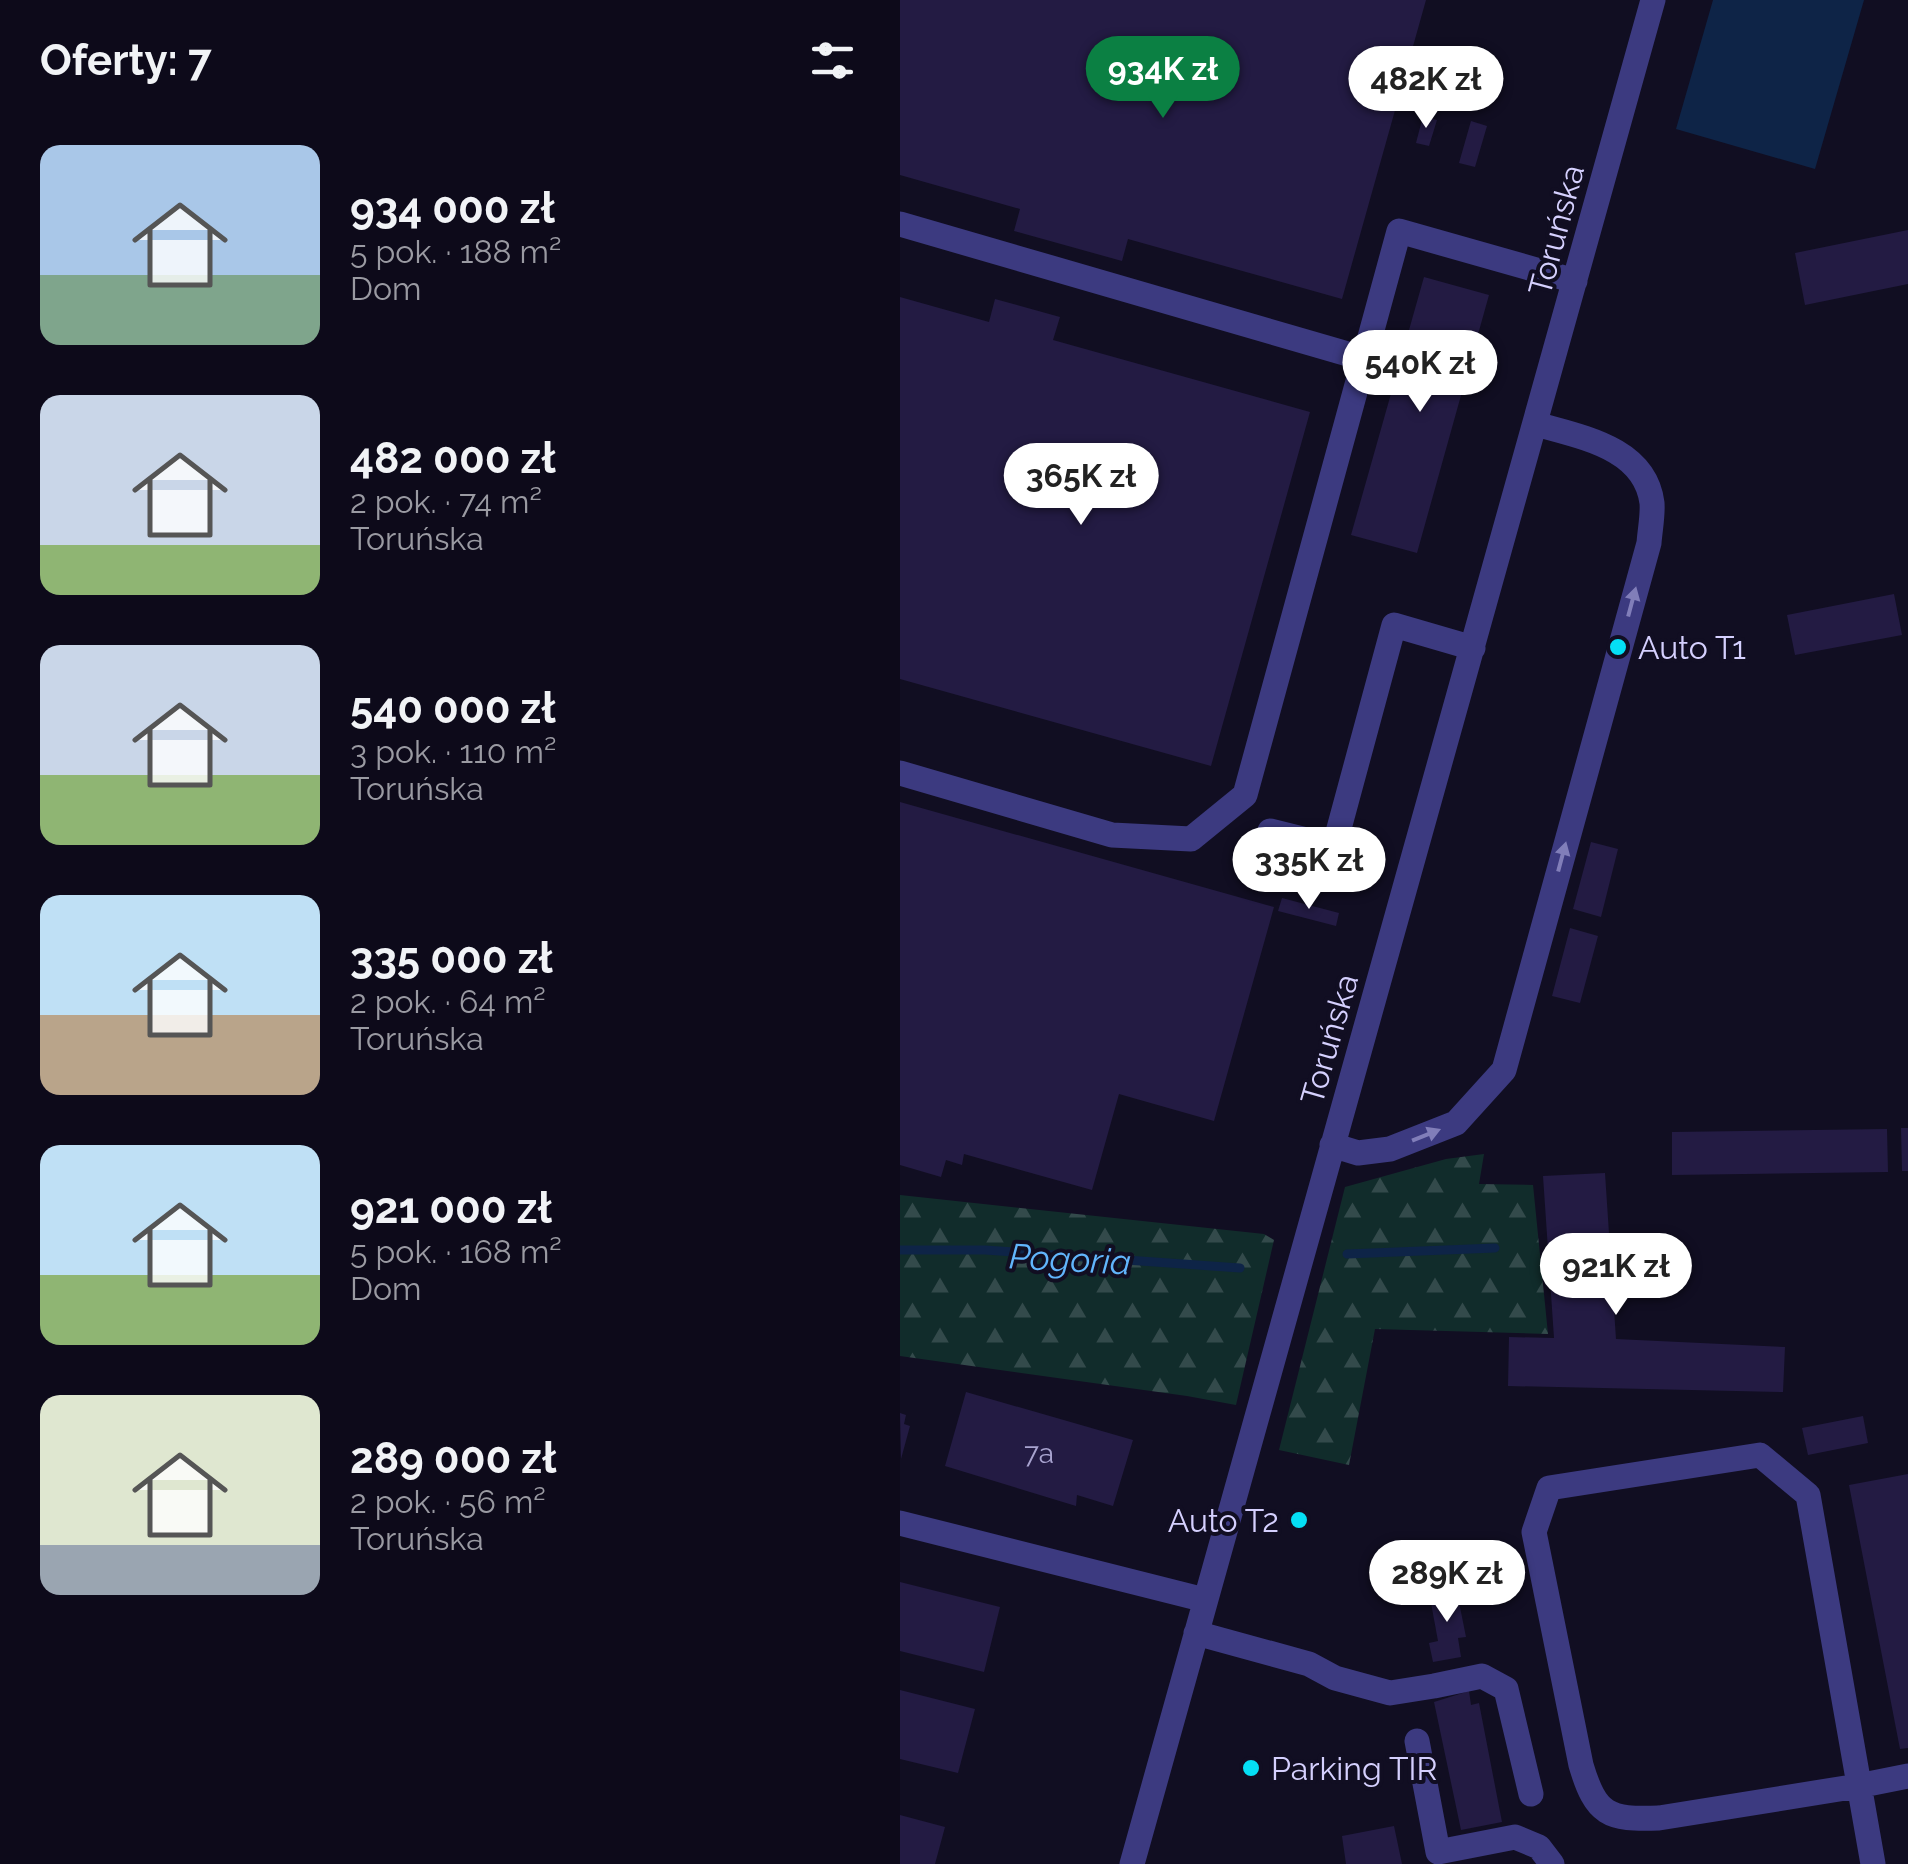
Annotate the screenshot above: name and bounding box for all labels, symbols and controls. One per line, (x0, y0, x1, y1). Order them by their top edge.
icon: filters (805, 33, 860, 88)
text: Oferty: 7 (40, 36, 212, 85)
pin: 934K zł (1071, 36, 1255, 121)
pin: 482K zł (1334, 46, 1518, 131)
text: 934K zł (1108, 50, 1218, 87)
text: 482K zł (1370, 60, 1482, 97)
street label: Toruńska (1521, 161, 1591, 299)
text: 934 000 zł (350, 184, 555, 233)
icon: home (120, 185, 240, 305)
text: 5 pok. · 188 m² (350, 233, 561, 270)
text: Dom (350, 270, 421, 307)
pin: 540K zł (1328, 330, 1512, 415)
text: 540K zł (1364, 344, 1476, 381)
text: 482 000 zł (350, 434, 556, 483)
icon: home (120, 435, 240, 555)
pin: 365K zł (989, 443, 1173, 528)
text: 365K zł (1026, 457, 1136, 494)
text: 2 pok. · 74 m² (350, 483, 542, 520)
text: Toruńska (350, 520, 484, 557)
one-way arrow (1625, 586, 1641, 617)
place label: Auto T1 (1638, 629, 1746, 666)
marker: Auto T1 (1607, 636, 1629, 658)
text: 540 000 zł (350, 684, 556, 733)
icon: home (120, 685, 240, 805)
text: 3 pok. · 110 m² (350, 733, 556, 770)
text: Toruńska (350, 770, 484, 807)
pin: 335K zł (1217, 827, 1401, 912)
text: 335K zł (1255, 841, 1363, 878)
one-way arrow (1555, 841, 1571, 872)
text: 335 000 zł (350, 934, 553, 983)
icon: home (120, 935, 240, 1055)
street label: Toruńska (1293, 970, 1365, 1108)
text: 2 pok. · 64 m² (350, 983, 546, 1020)
text: Toruńska (350, 1020, 484, 1057)
one-way arrow (1411, 1127, 1441, 1143)
text: 921 000 zł (350, 1184, 552, 1233)
icon: home (120, 1185, 240, 1305)
text: 5 pok. · 168 m² (350, 1233, 562, 1270)
pin: 921K zł (1524, 1233, 1708, 1318)
water label: Pogoria (1008, 1235, 1132, 1283)
text: 921K zł (1562, 1247, 1670, 1284)
text: Dom (350, 1270, 421, 1307)
text: 289 000 zł (350, 1434, 556, 1483)
icon: home (120, 1435, 240, 1555)
house number: 7a (1024, 1437, 1054, 1470)
text: 2 pok. · 56 m² (350, 1483, 546, 1520)
place label: Auto T2 (1168, 1502, 1279, 1539)
marker: Auto T2 (1288, 1509, 1310, 1531)
text: Toruńska (350, 1520, 484, 1557)
pin: 289K zł (1355, 1540, 1539, 1625)
text: 289K zł (1391, 1554, 1503, 1591)
place label: Parking TIR (1271, 1750, 1437, 1787)
marker: Parking TIR (1240, 1757, 1262, 1779)

